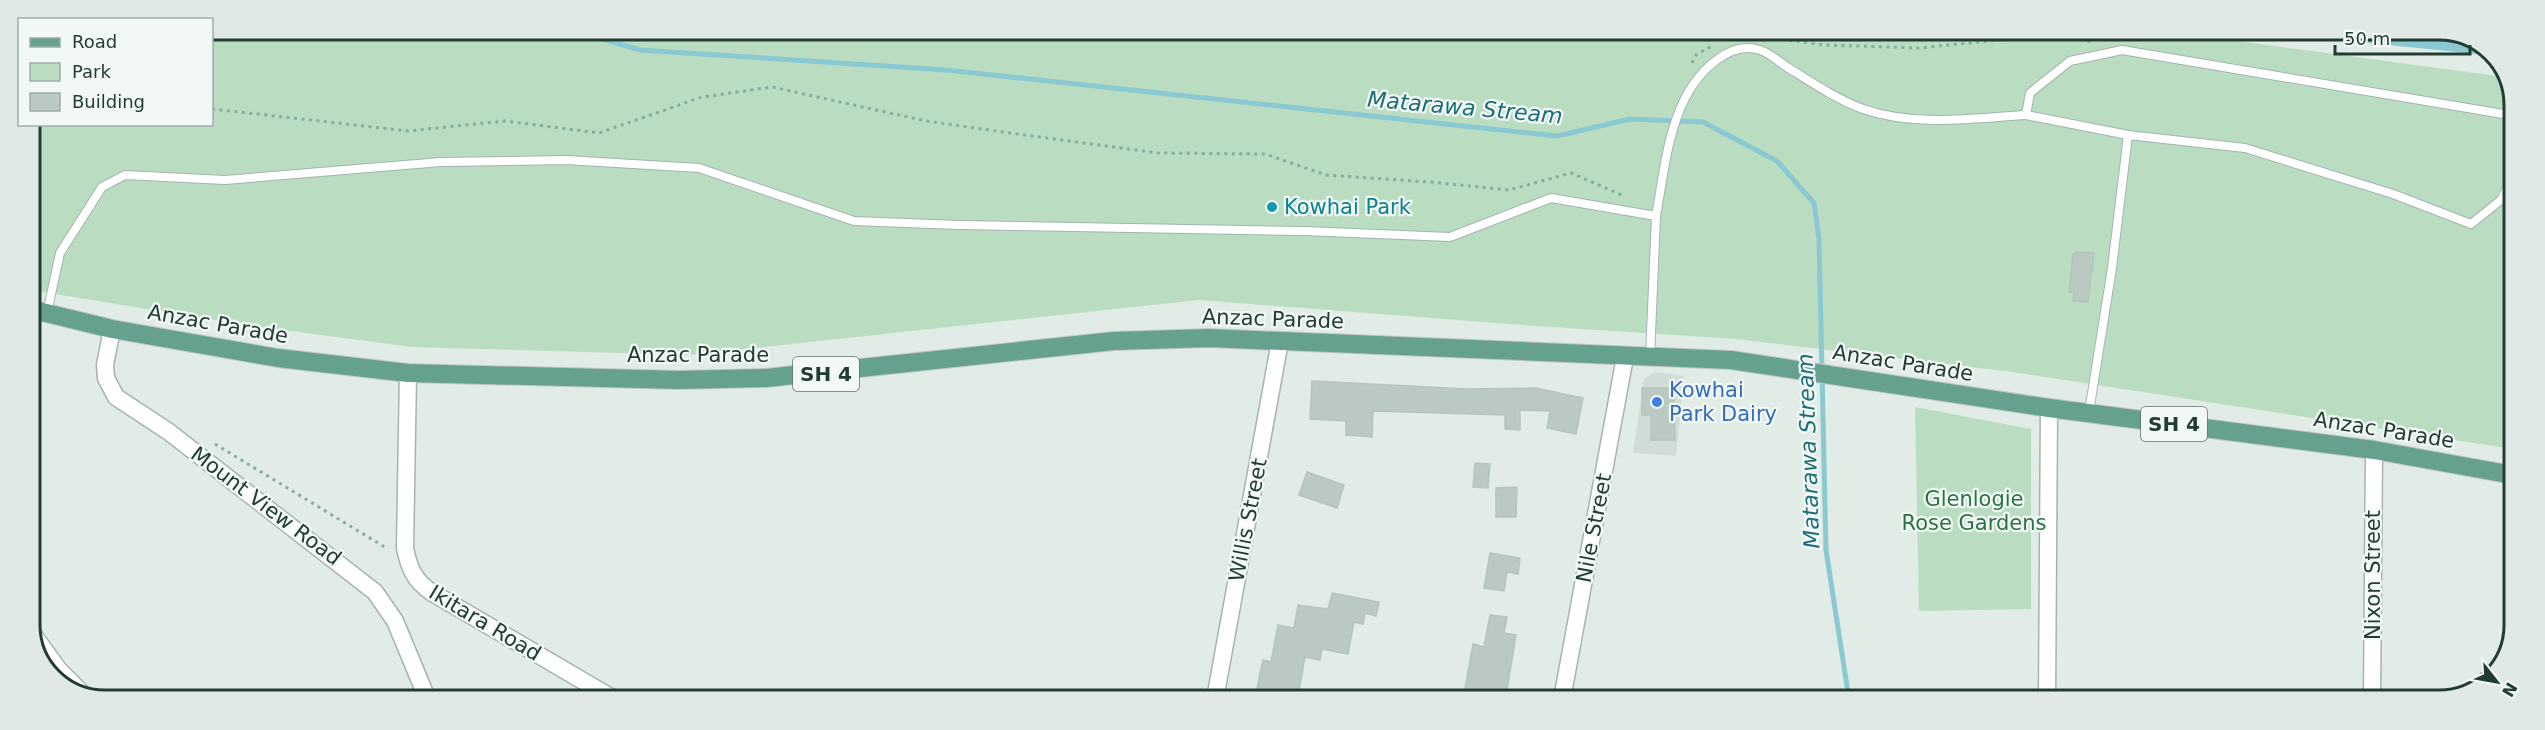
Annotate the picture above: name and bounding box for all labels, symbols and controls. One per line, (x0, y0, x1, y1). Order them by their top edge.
legend (18, 18, 213, 126)
scale bar (2335, 18, 2470, 56)
text: 50 m (2344, 28, 2390, 49)
text: Road (72, 31, 117, 52)
text: Park (72, 61, 111, 82)
water label: Matarawa Stream (1366, 87, 1564, 128)
text: Building (72, 91, 145, 112)
place label: Kowhai Park (1284, 195, 1412, 219)
marker: Kowhai Park (1265, 200, 1279, 214)
street label: Anzac Parade (146, 300, 290, 348)
street label: Anzac Parade (1202, 305, 1344, 333)
street label: Anzac Parade (1831, 340, 1975, 386)
street label: Anzac Parade (627, 343, 769, 367)
water label: Matarawa Stream (1793, 353, 1824, 549)
road number: SH 4 (793, 357, 859, 391)
place label: Kowhai Park Dairy (1669, 378, 1777, 426)
marker: Kowhai Park Dairy (1650, 395, 1664, 409)
road number: SH 4 (2141, 407, 2207, 441)
street label: Anzac Parade (2312, 407, 2456, 453)
street label: Mount View Road (186, 442, 346, 570)
street label: Willis Street (1224, 456, 1272, 584)
street label: Nile Street (1572, 471, 1616, 585)
park label: Glenlogie Rose Gardens (1902, 487, 2046, 535)
street label: Nixon Street (2361, 510, 2385, 640)
street label: Ikitara Road (425, 580, 545, 666)
north arrow (2467, 652, 2527, 712)
text: N (2498, 679, 2521, 700)

